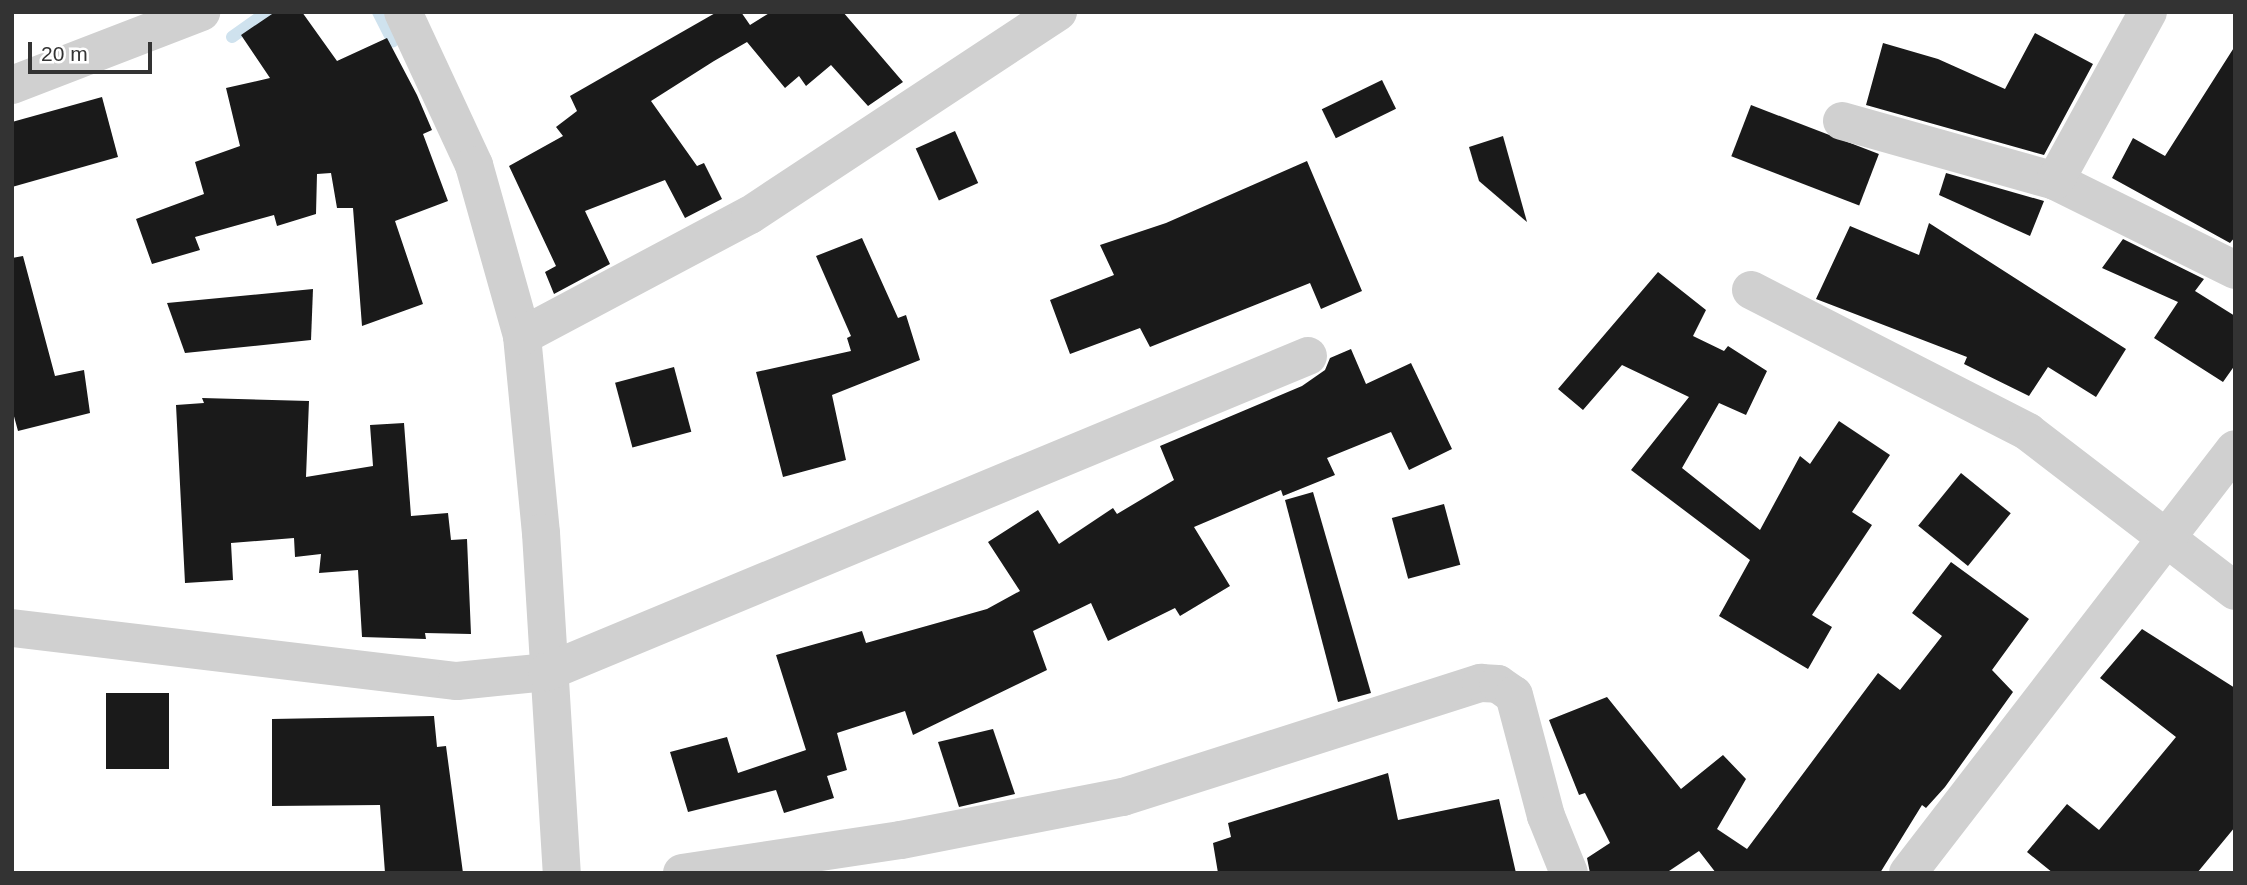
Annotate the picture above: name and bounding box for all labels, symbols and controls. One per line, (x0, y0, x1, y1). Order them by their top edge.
scale bar (32, 28, 156, 72)
text: 20 m (41, 42, 88, 65)

